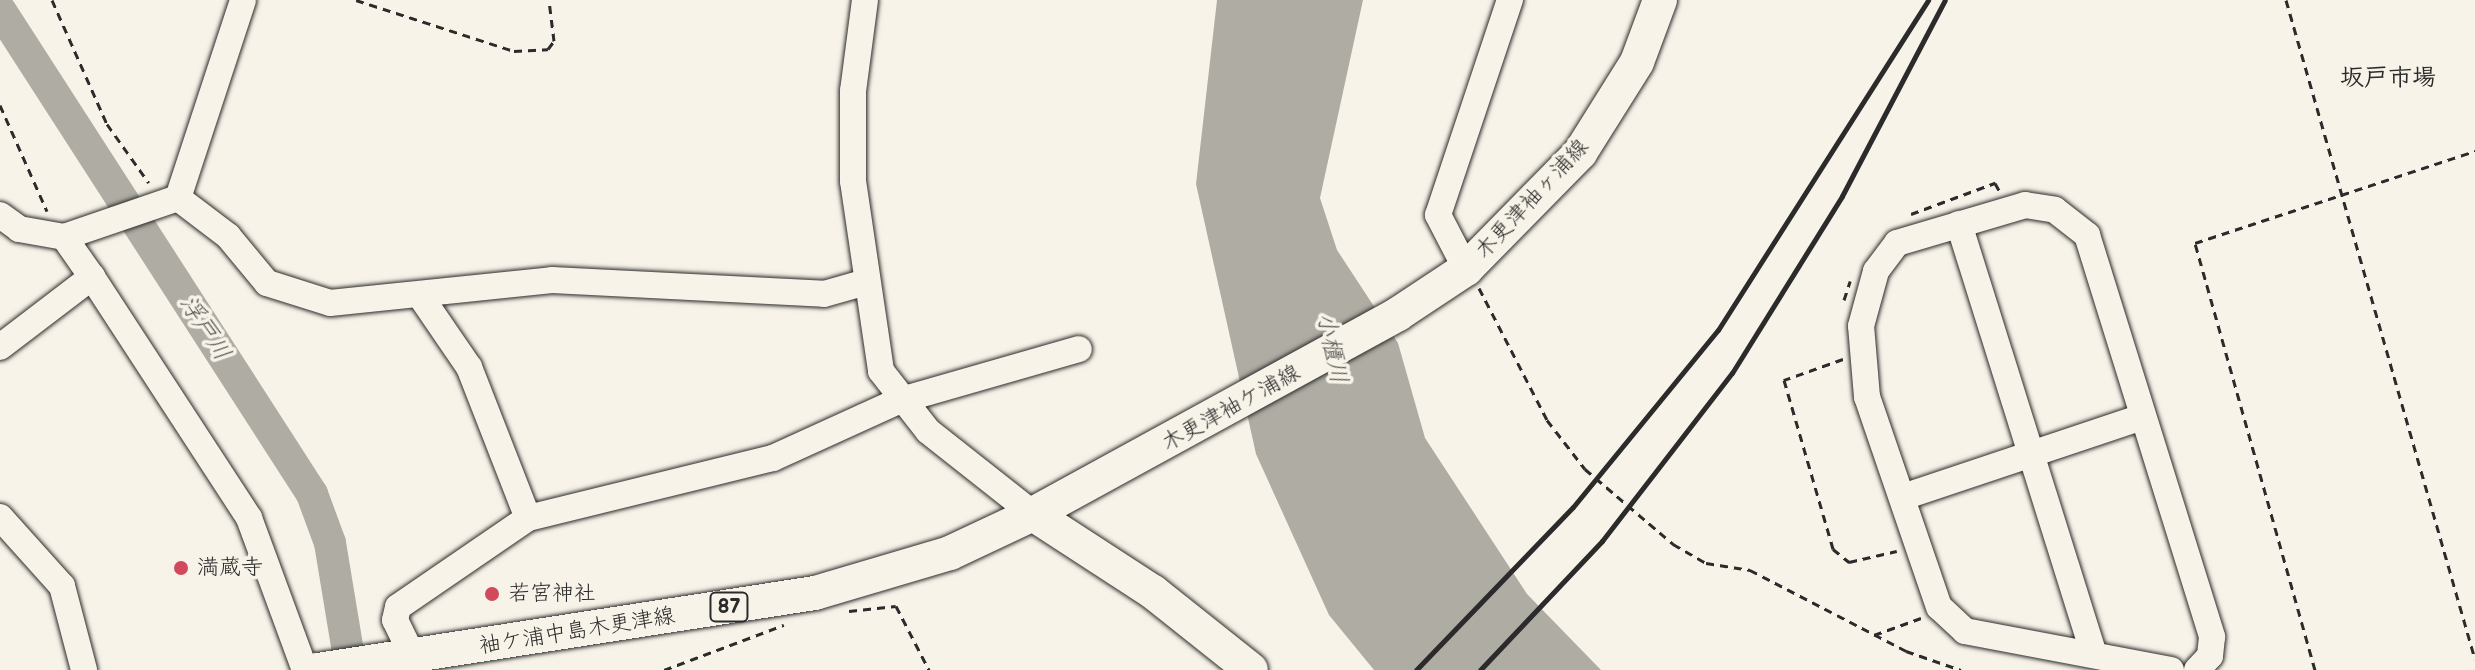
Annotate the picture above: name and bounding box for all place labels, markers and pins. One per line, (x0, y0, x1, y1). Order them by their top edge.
place label: 満蔵寺 (197, 555, 263, 581)
marker: 満蔵寺 (172, 559, 190, 577)
place label: 若宮神社 (508, 581, 596, 607)
marker: 若宮神社 (483, 585, 501, 603)

